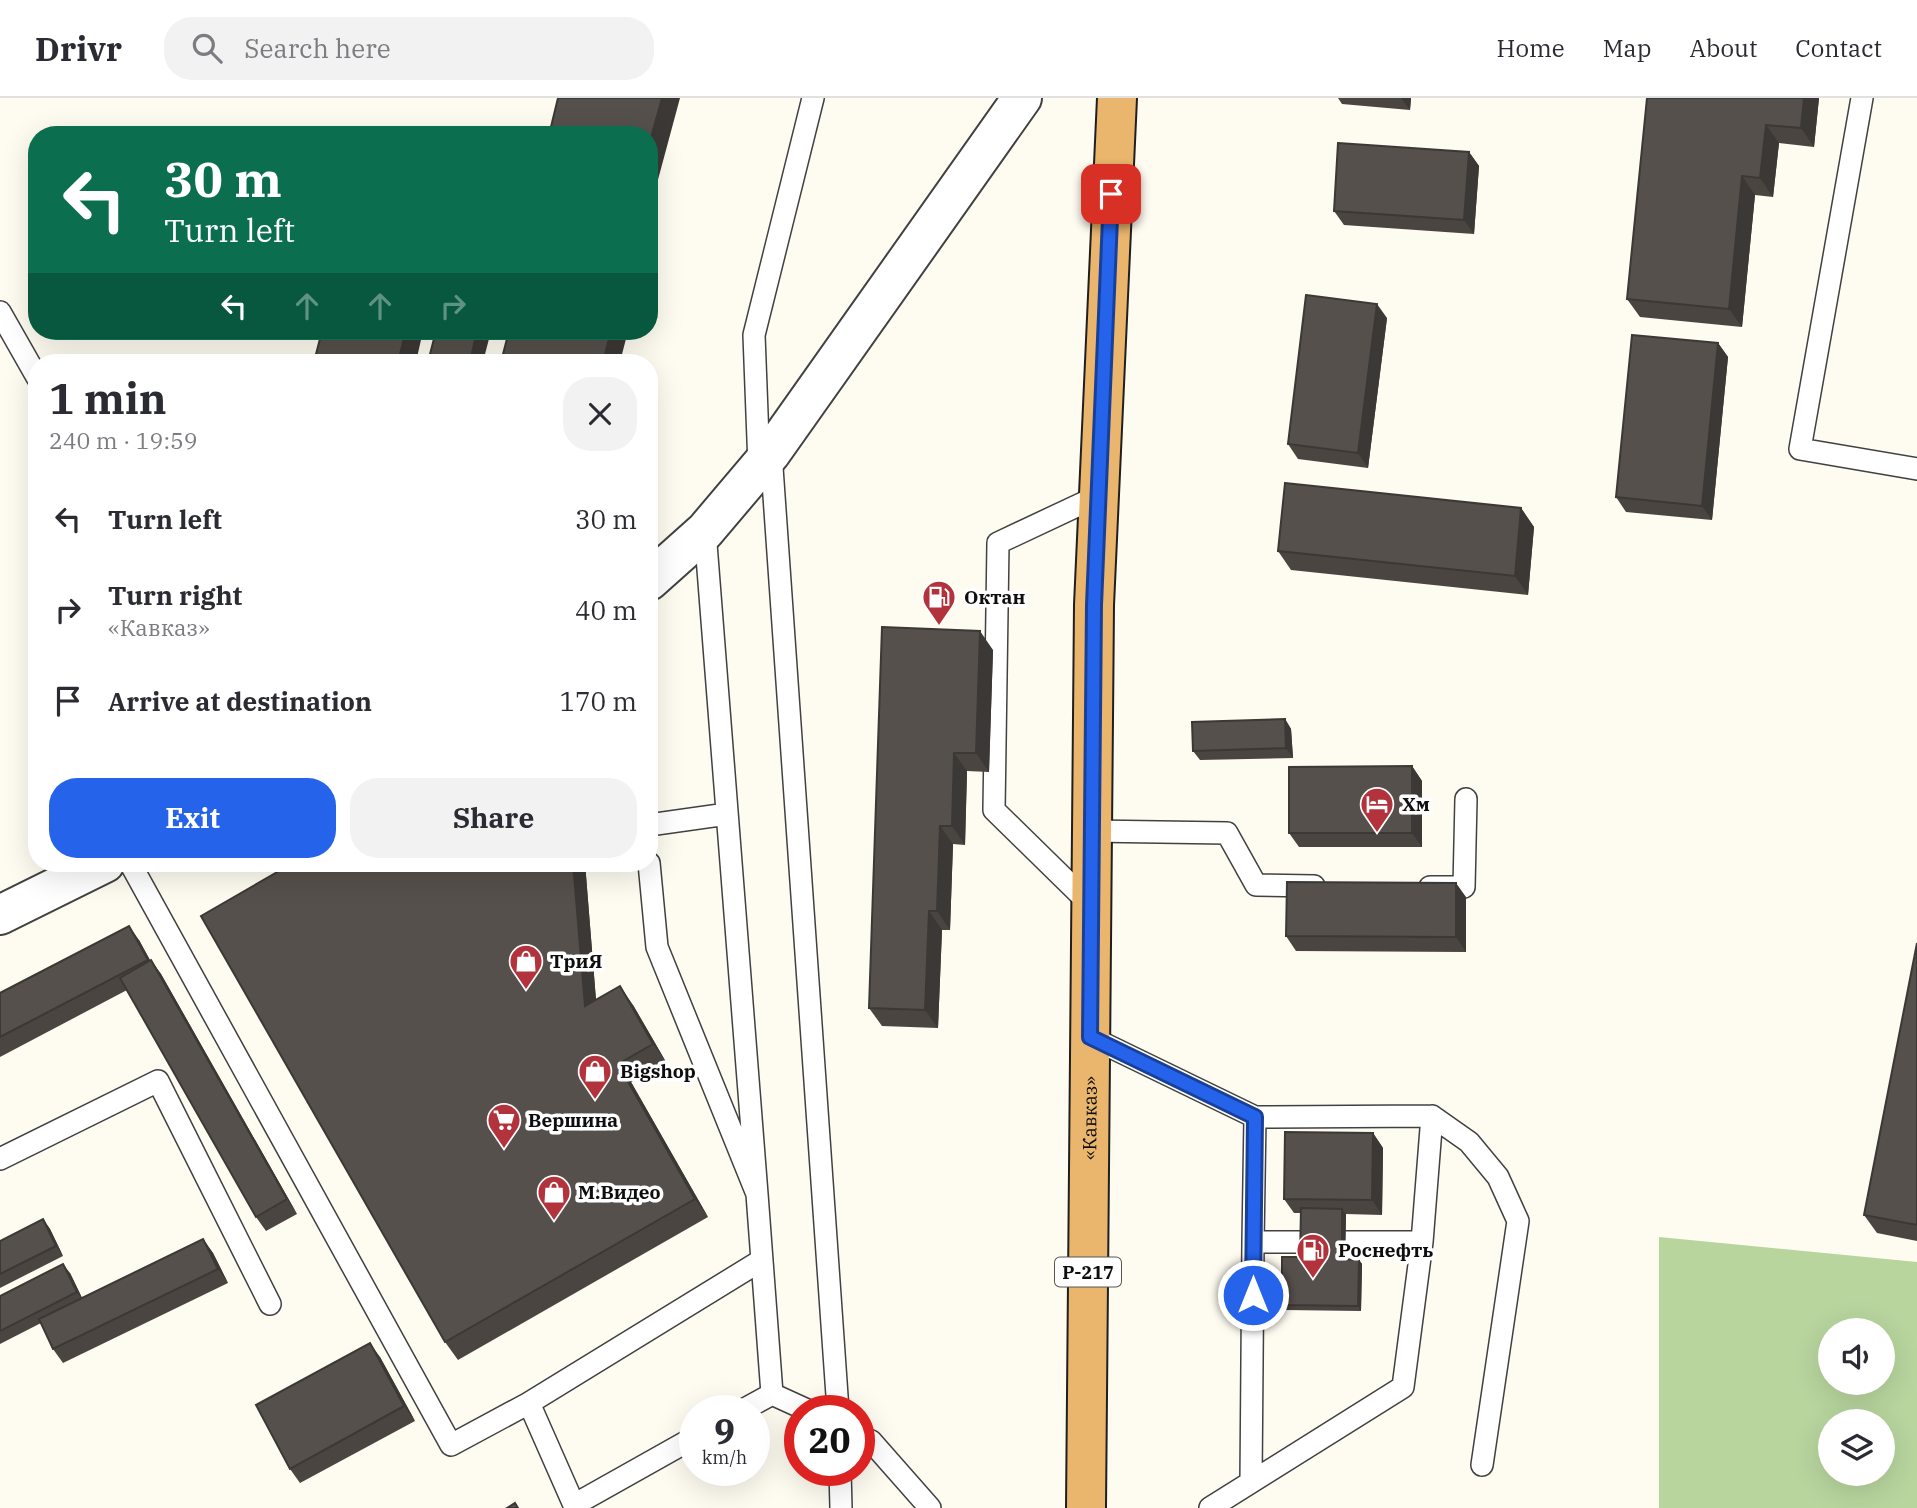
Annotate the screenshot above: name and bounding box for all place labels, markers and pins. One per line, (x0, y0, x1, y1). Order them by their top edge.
pin (1081, 164, 1141, 224)
fuel station icon: Октан (920, 578, 958, 627)
place label: Октан (964, 585, 1025, 609)
hotel icon: Хм (1358, 785, 1396, 834)
place label: Хм (1402, 792, 1430, 816)
shop icon: ТриЯ (507, 942, 545, 991)
place label: ТриЯ (550, 949, 602, 973)
shop icon: Bigshop (576, 1052, 614, 1101)
place label: Bigshop (620, 1059, 696, 1083)
supermarket icon: Вершина (485, 1101, 523, 1150)
place label: Вершина (528, 1108, 618, 1132)
shop icon: М.Видео (535, 1173, 573, 1222)
place label: М.Видео (578, 1180, 661, 1204)
fuel station icon: Роснефть (1294, 1231, 1332, 1280)
place label: Роснефть (1338, 1238, 1433, 1262)

